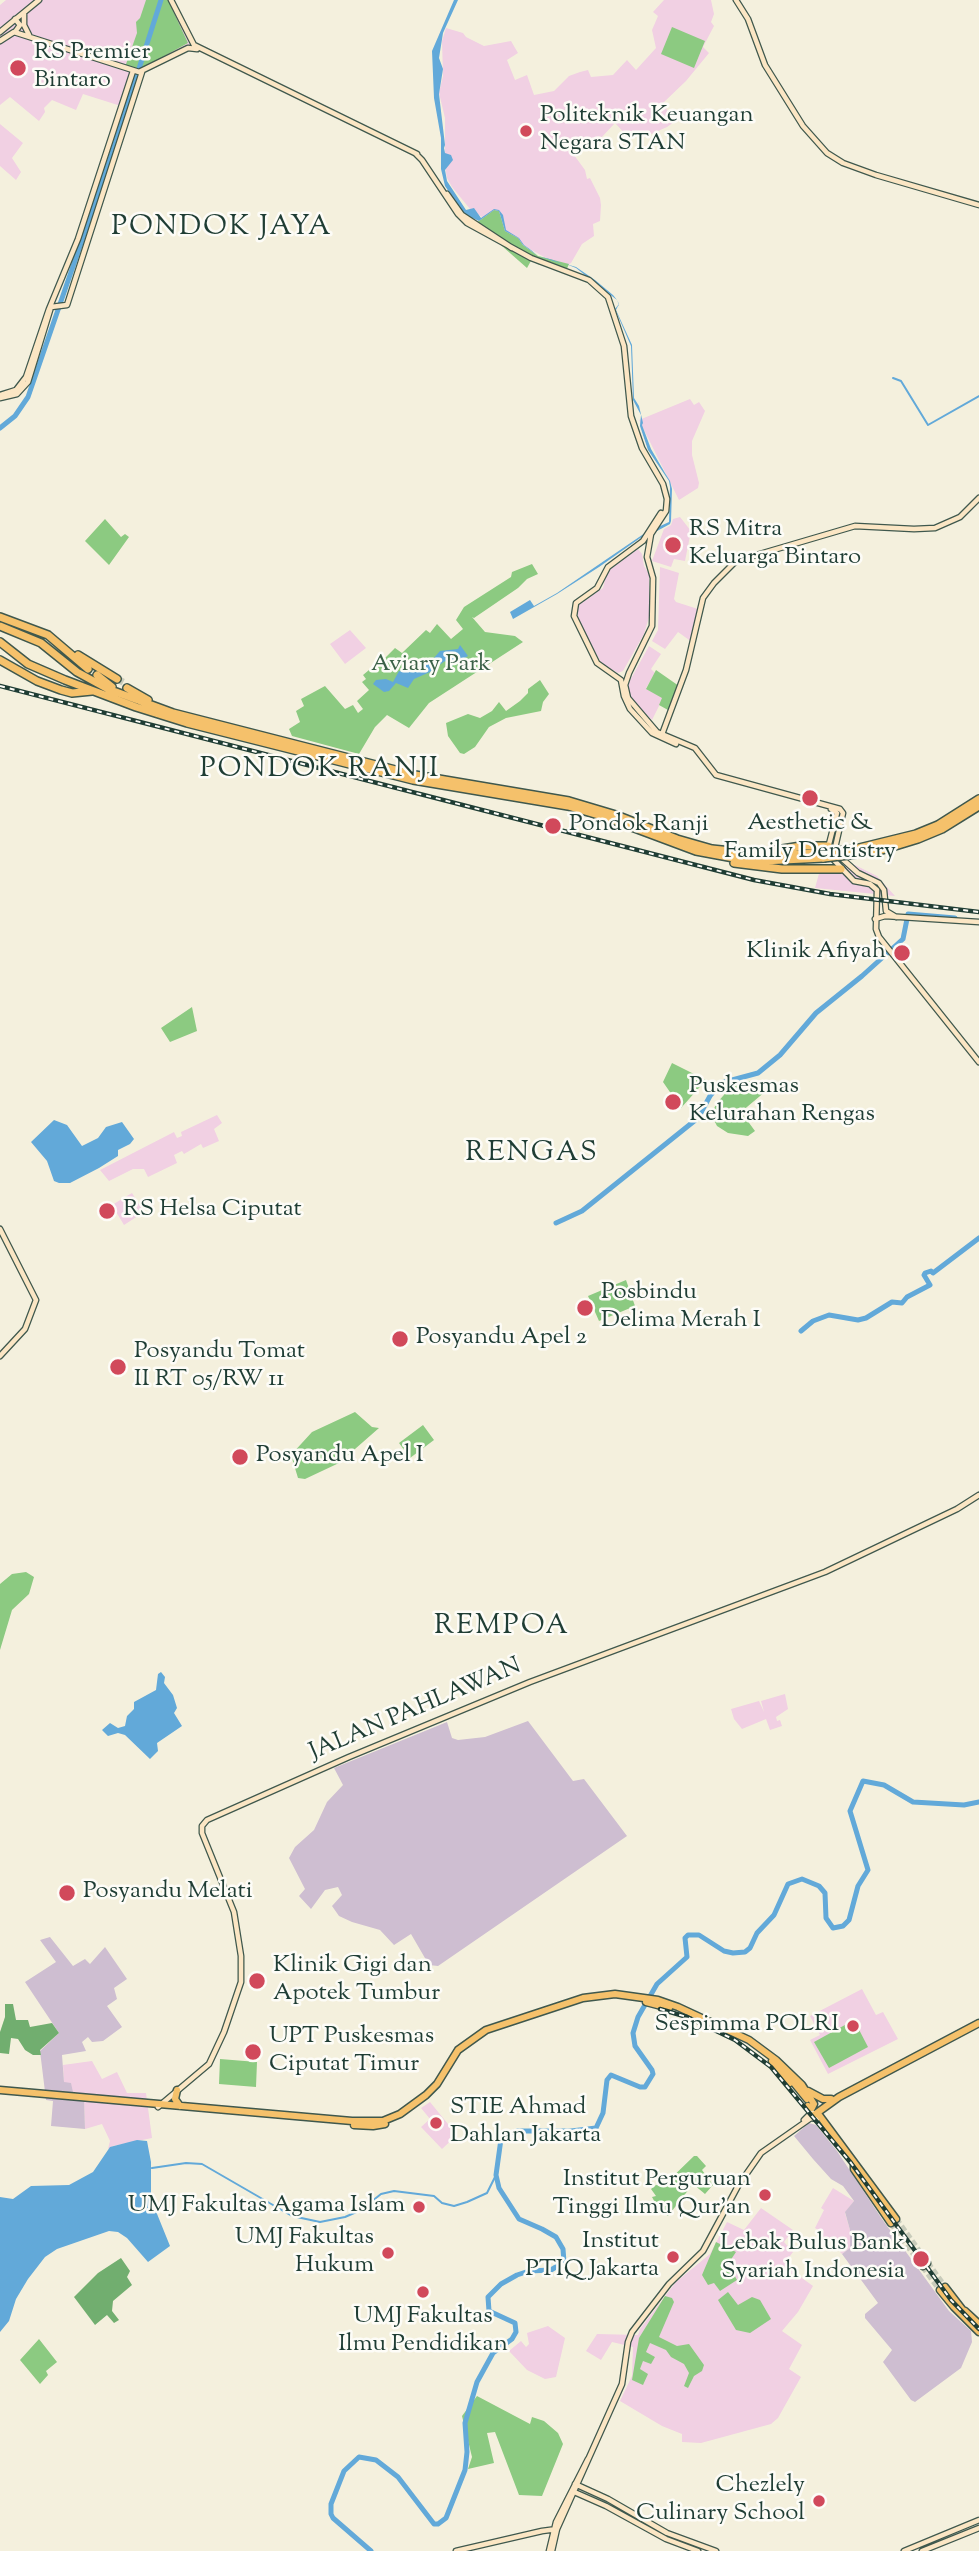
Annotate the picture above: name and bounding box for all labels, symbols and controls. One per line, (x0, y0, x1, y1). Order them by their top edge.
place label: RS Premier Bintaro (34, 40, 150, 96)
marker: RS Premier Bintaro (8, 58, 28, 78)
place label: Politeknik Keuangan Negara STAN (540, 103, 754, 159)
marker: Politeknik Keuangan Negara STAN (518, 123, 534, 139)
district label: PONDOK JAYA (113, 212, 331, 246)
place label: RS Mitra Keluarga Bintaro (689, 517, 861, 573)
marker: RS Mitra Keluarga Bintaro (663, 535, 683, 555)
park label: Aviary Park (371, 652, 491, 680)
district label: PONDOK RANJI (201, 754, 439, 788)
marker: Aesthetic & Family Dentistry (800, 788, 820, 808)
place label: Aesthetic & Family Dentistry (724, 811, 896, 867)
place label: Pondok Ranji (569, 812, 709, 840)
marker: Pondok Ranji (543, 816, 563, 836)
place label: Klinik Afiyah (746, 939, 886, 967)
marker: Klinik Afiyah (892, 943, 912, 963)
place label: Puskesmas Kelurahan Rengas (689, 1074, 875, 1130)
marker: Puskesmas Kelurahan Rengas (663, 1092, 683, 1112)
district label: RENGAS (466, 1138, 598, 1172)
place label: RS Helsa Ciputat (123, 1197, 302, 1225)
marker: RS Helsa Ciputat (97, 1201, 117, 1221)
place label: Posbindu Delima Merah I (601, 1280, 761, 1336)
marker: Posbindu Delima Merah I (575, 1298, 595, 1318)
place label: Posyandu Apel 2 (416, 1325, 587, 1353)
marker: Posyandu Apel 2 (390, 1329, 410, 1349)
place label: Posyandu Tomat II RT 05/RW 11 (134, 1339, 305, 1395)
marker: Posyandu Tomat II RT 05/RW 11 (108, 1357, 128, 1377)
place label: Posyandu Apel I (256, 1443, 424, 1471)
marker: Posyandu Apel I (230, 1447, 250, 1467)
district label: REMPOA (435, 1611, 569, 1645)
street label: JALAN PAHLAWAN (306, 1653, 526, 1769)
place label: Posyandu Melati (83, 1879, 253, 1907)
marker: Posyandu Melati (57, 1883, 77, 1903)
place label: Klinik Gigi dan Apotek Tumbur (273, 1953, 440, 2009)
marker: Klinik Gigi dan Apotek Tumbur (247, 1971, 267, 1991)
place label: Sespimma POLRI (654, 2012, 839, 2040)
marker: Sespimma POLRI (845, 2018, 861, 2034)
place label: UPT Puskesmas Ciputat Timur (269, 2024, 434, 2080)
marker: UPT Puskesmas Ciputat Timur (243, 2042, 263, 2062)
place label: STIE Ahmad Dahlan Jakarta (450, 2095, 601, 2151)
marker: STIE Ahmad Dahlan Jakarta (428, 2115, 444, 2131)
place label: Institut Perguruan Tinggi Ilmu Qur'an (552, 2167, 751, 2223)
marker: Institut Perguruan Tinggi Ilmu Qur'an (757, 2187, 773, 2203)
place label: UMJ Fakultas Agama Islam (128, 2193, 405, 2221)
marker: UMJ Fakultas Agama Islam (411, 2199, 427, 2215)
place label: UMJ Fakultas Hukum (235, 2225, 374, 2281)
place label: Institut PTIQ Jakarta (525, 2229, 659, 2285)
place label: Lebak Bulus Bank Syariah Indonesia (720, 2231, 905, 2287)
marker: UMJ Fakultas Hukum (380, 2245, 396, 2261)
marker: Institut PTIQ Jakarta (665, 2249, 681, 2265)
marker: Lebak Bulus Bank Syariah Indonesia (911, 2249, 931, 2269)
marker: UMJ Fakultas Ilmu Pendidikan (415, 2284, 431, 2300)
place label: UMJ Fakultas Ilmu Pendidikan (338, 2304, 508, 2360)
place label: Chezlely Culinary School (636, 2473, 805, 2529)
marker: Chezlely Culinary School (811, 2493, 827, 2509)

